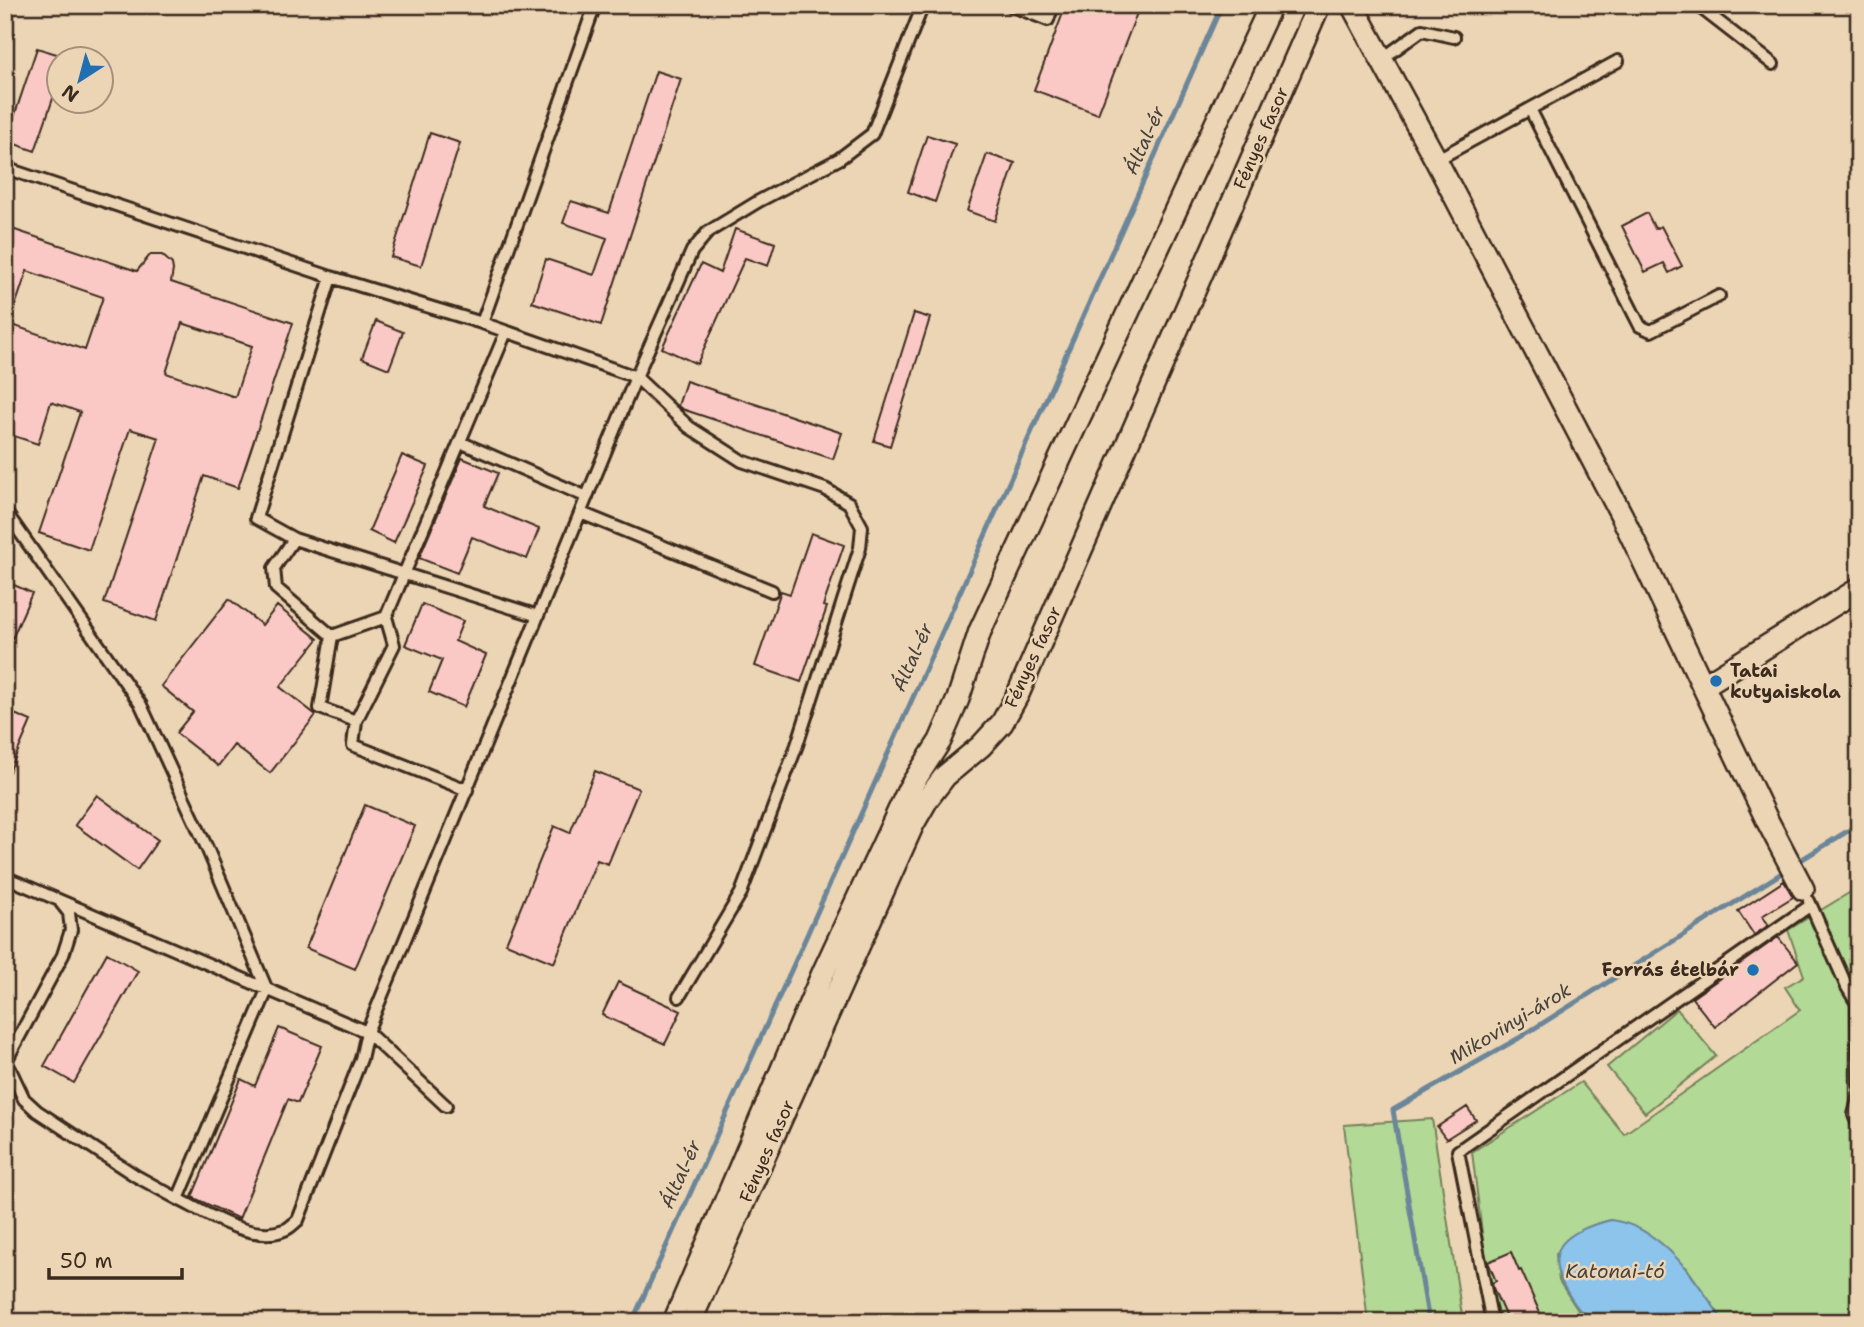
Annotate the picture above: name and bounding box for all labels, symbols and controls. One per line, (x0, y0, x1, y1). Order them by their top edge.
north arrow (46, 46, 116, 116)
text: N (57, 79, 84, 108)
street label: Fényes fasor (1228, 83, 1294, 193)
water label: Által-ér (1117, 101, 1171, 178)
street label: Fényes fasor (999, 602, 1067, 712)
water label: Által-ér (885, 618, 939, 695)
place label: Tatai kutyaiskola (1730, 659, 1841, 704)
marker: Tatai kutyaiskola (1708, 673, 1724, 689)
place label: Forrás ételbár (1602, 958, 1739, 982)
marker: Forrás ételbár (1745, 962, 1761, 978)
water label: Mikovinyi-árok (1444, 977, 1576, 1070)
street label: Fényes fasor (734, 1096, 800, 1206)
water label: Által-ér (653, 1135, 707, 1212)
scale bar (49, 1236, 182, 1280)
text: 50 m (60, 1247, 113, 1275)
water label: Katonai-tó (1565, 1259, 1665, 1284)

